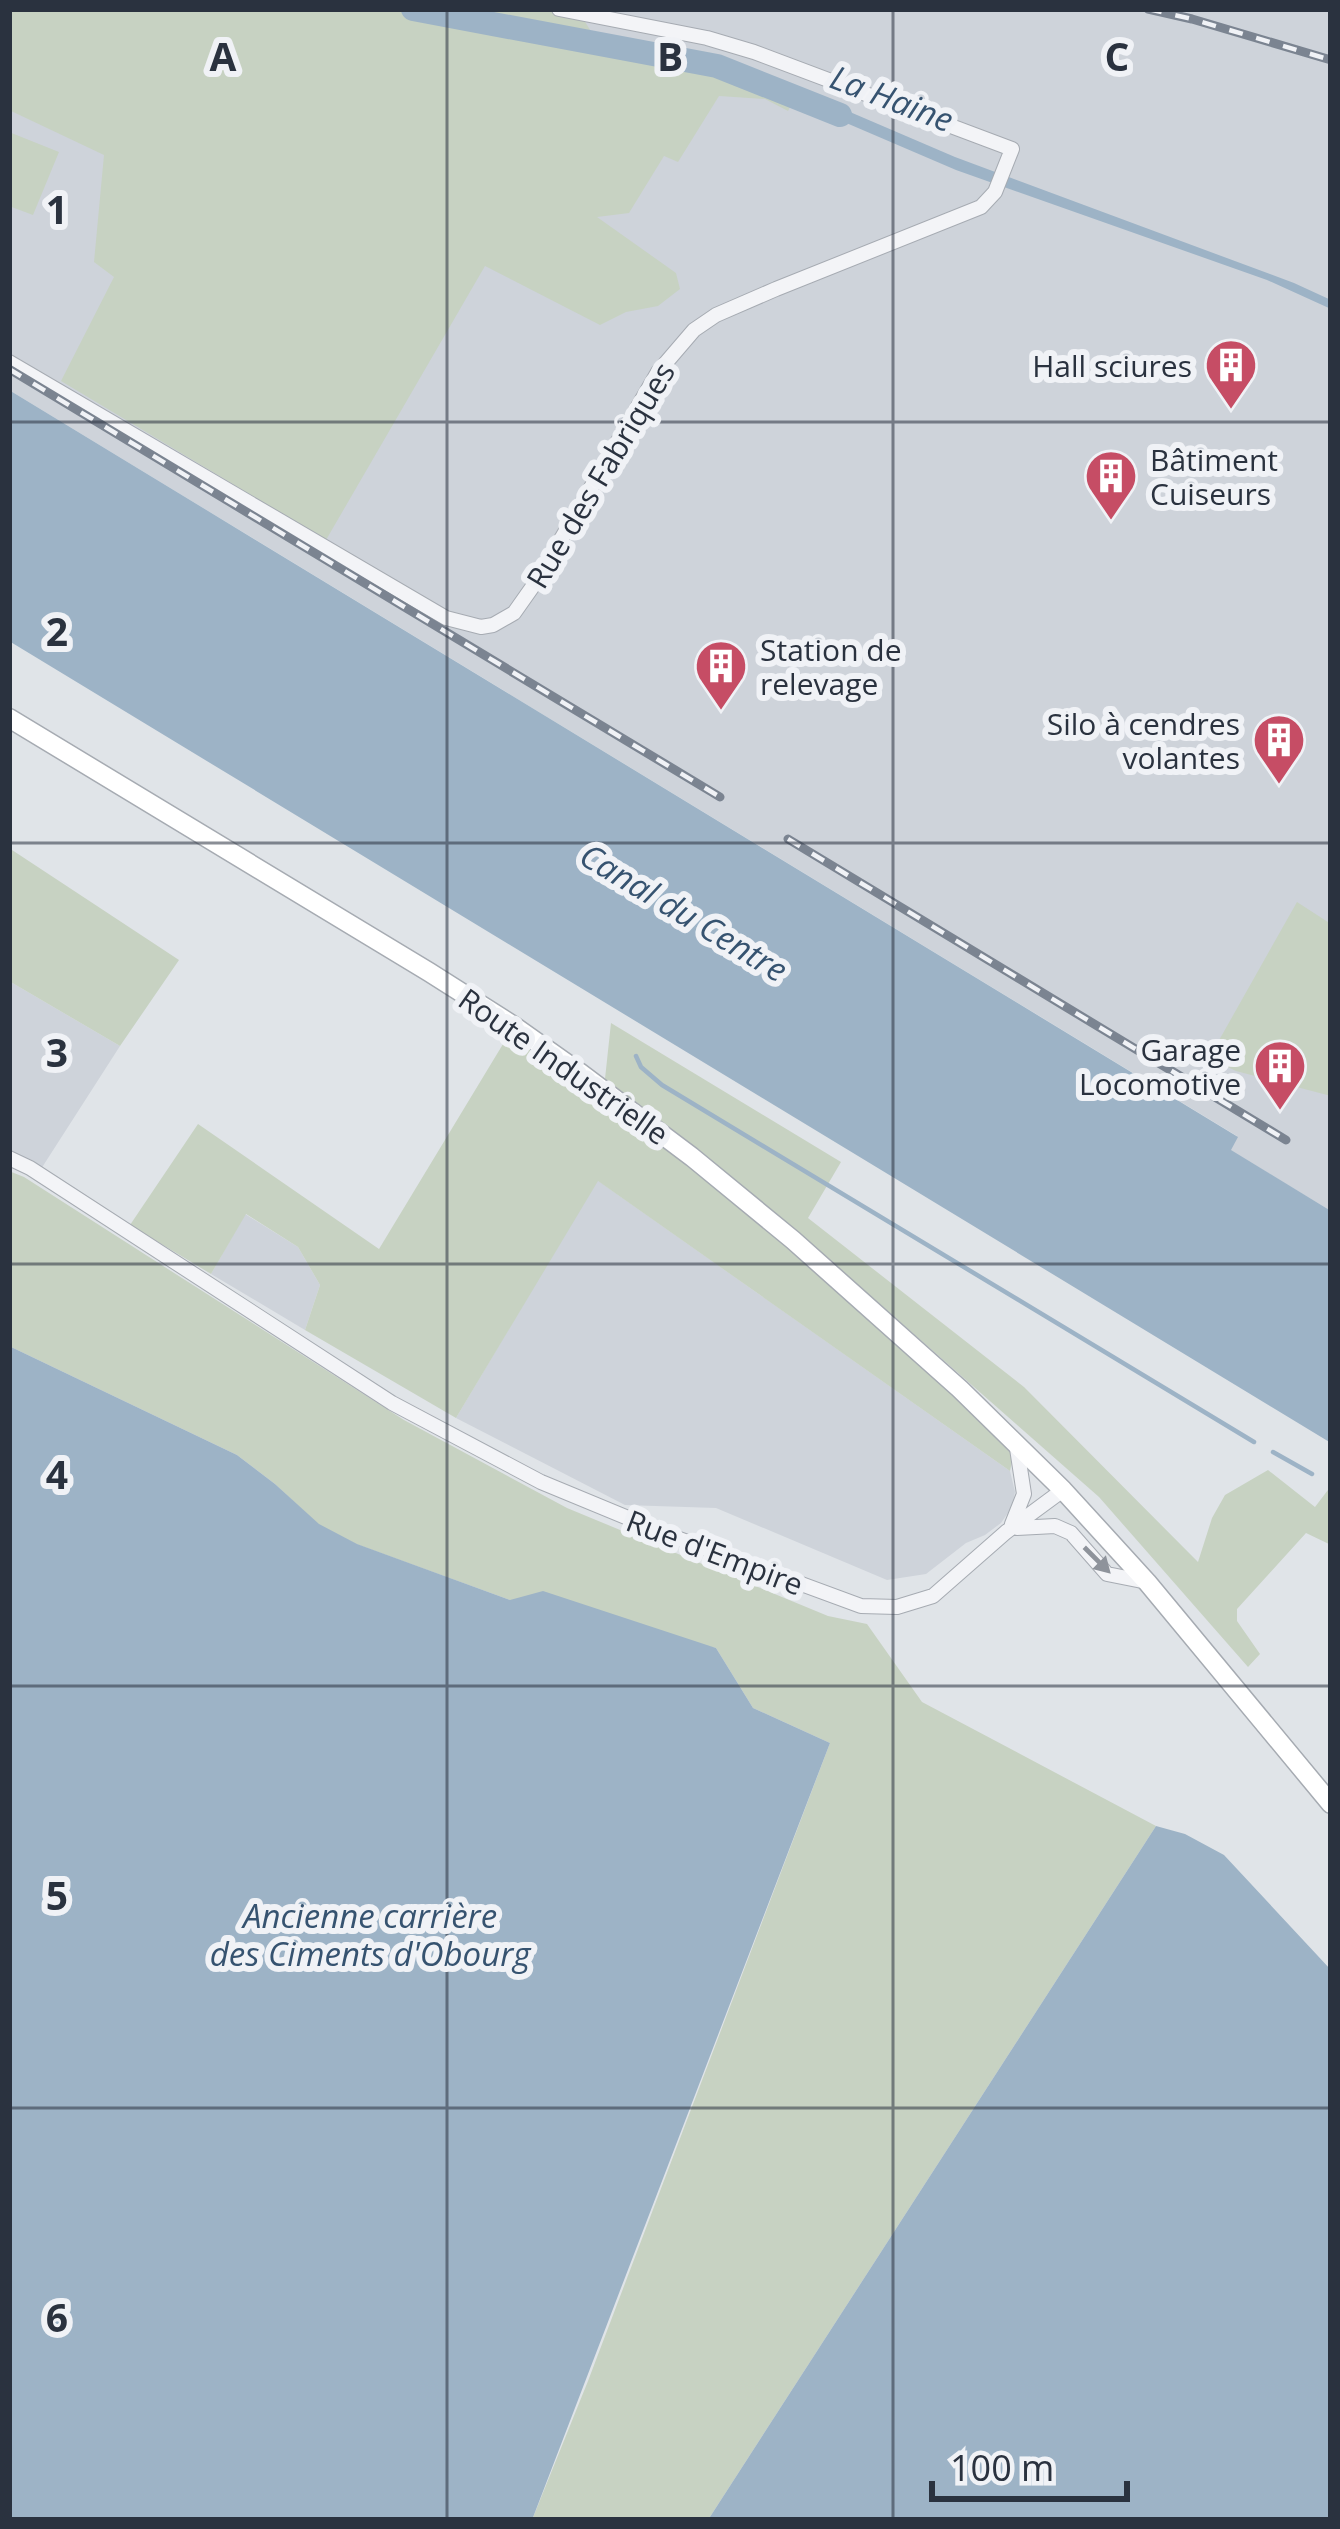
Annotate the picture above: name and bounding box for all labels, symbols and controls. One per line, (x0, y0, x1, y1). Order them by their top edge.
text: A (210, 29, 237, 82)
text: B (657, 29, 683, 82)
text: C (1105, 29, 1129, 82)
water label: La Haine (824, 54, 960, 142)
text: 1 (46, 182, 68, 235)
building icon: Hall sciures (1203, 337, 1259, 411)
place label: Hall sciures (1032, 345, 1192, 386)
street label: Rue des Fabriques (516, 354, 684, 596)
place label: Bâtiment Cuiseurs (1150, 439, 1278, 514)
building icon: Bâtiment Cuiseurs (1083, 448, 1139, 522)
text: 2 (46, 604, 68, 657)
place label: Station de relevage (760, 629, 902, 704)
building icon: Station de relevage (693, 638, 749, 712)
place label: Silo à cendres volantes (1047, 703, 1240, 778)
building icon: Silo à cendres volantes (1251, 712, 1307, 786)
water label: Canal du Centre (572, 832, 796, 992)
street label: Route Industrielle (451, 978, 677, 1154)
text: 3 (46, 1025, 68, 1078)
place label: Garage Locomotive (1079, 1029, 1241, 1104)
building icon: Garage Locomotive (1252, 1038, 1308, 1112)
text: 4 (46, 1447, 68, 1500)
street label: Rue d'Empire (621, 1500, 809, 1604)
one-way arrow (1083, 1546, 1111, 1574)
text: 5 (46, 1868, 68, 1921)
water label: Ancienne carrière des Ciments d'Obourg (210, 1893, 532, 1976)
text: 6 (46, 2290, 68, 2343)
scale bar (932, 2427, 1127, 2501)
text: 100 m (950, 2443, 1054, 2492)

